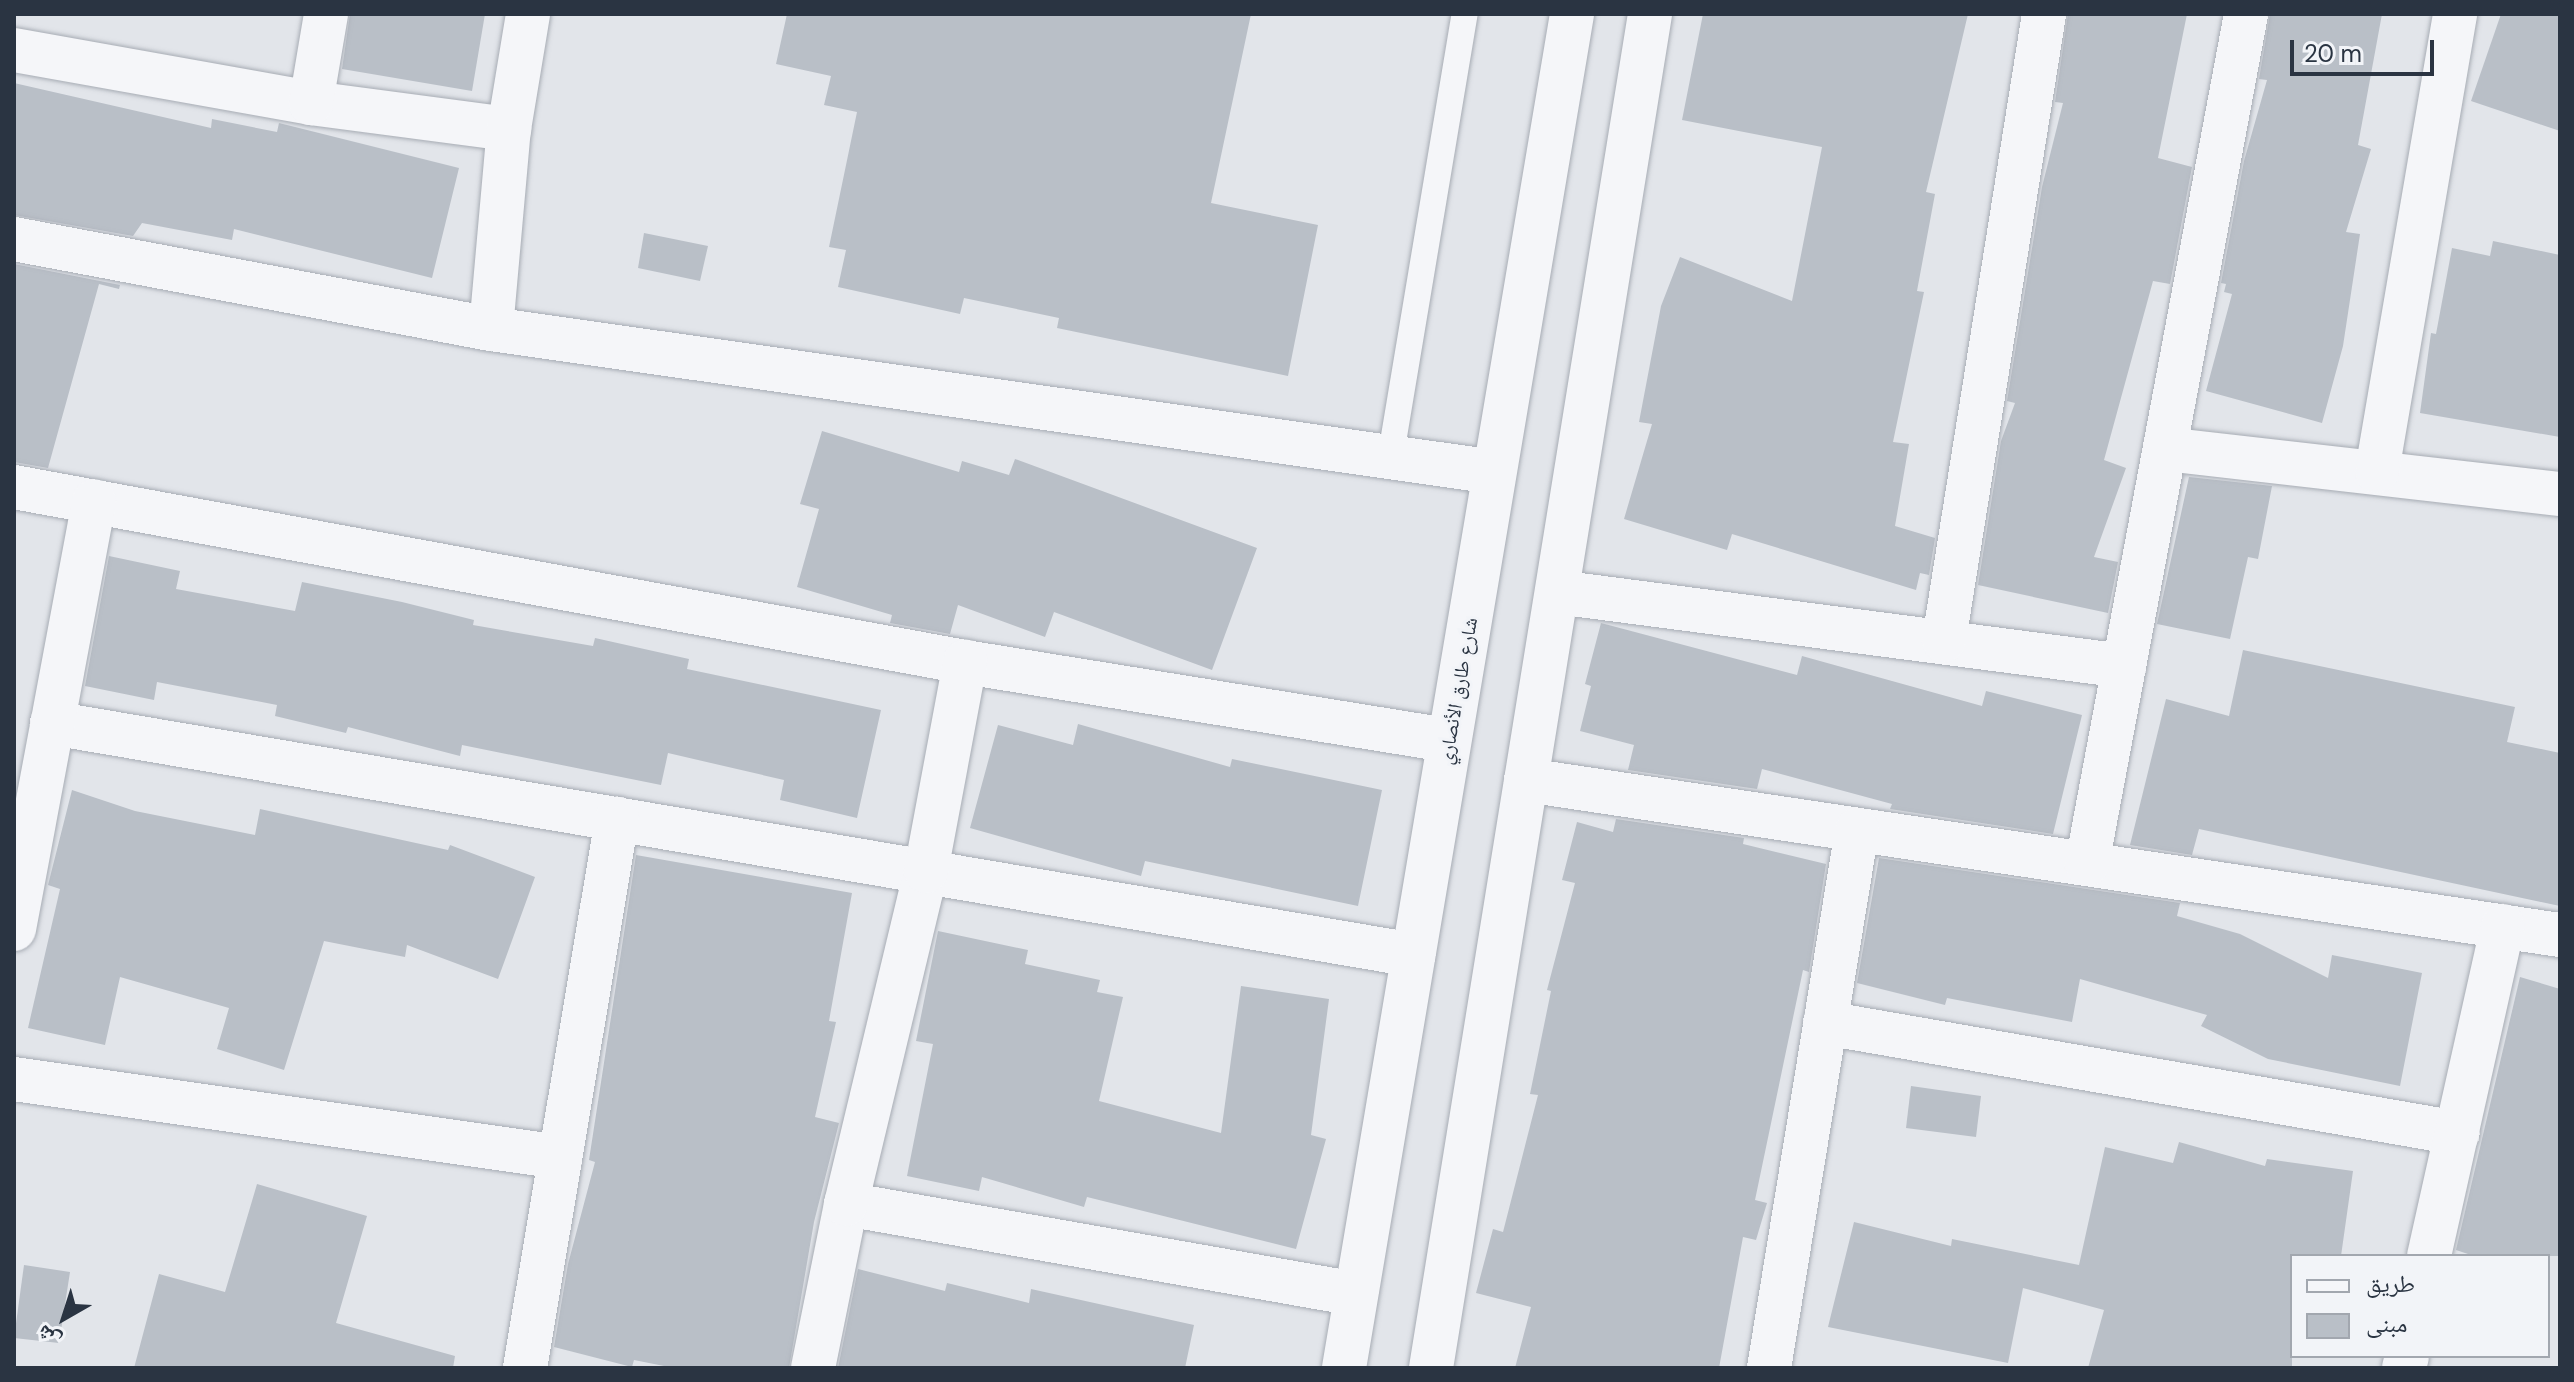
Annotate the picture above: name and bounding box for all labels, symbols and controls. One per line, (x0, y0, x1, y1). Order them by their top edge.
scale bar (2294, 24, 2438, 74)
text: 20 m (2304, 38, 2362, 69)
street label: شارع طارق الأنصاري (1433, 616, 1483, 766)
legend (2290, 1254, 2550, 1358)
text: طريق (2366, 1268, 2415, 1299)
north arrow (24, 1278, 104, 1358)
text: مبنى (2366, 1308, 2407, 1339)
text: ش (30, 1318, 67, 1356)

